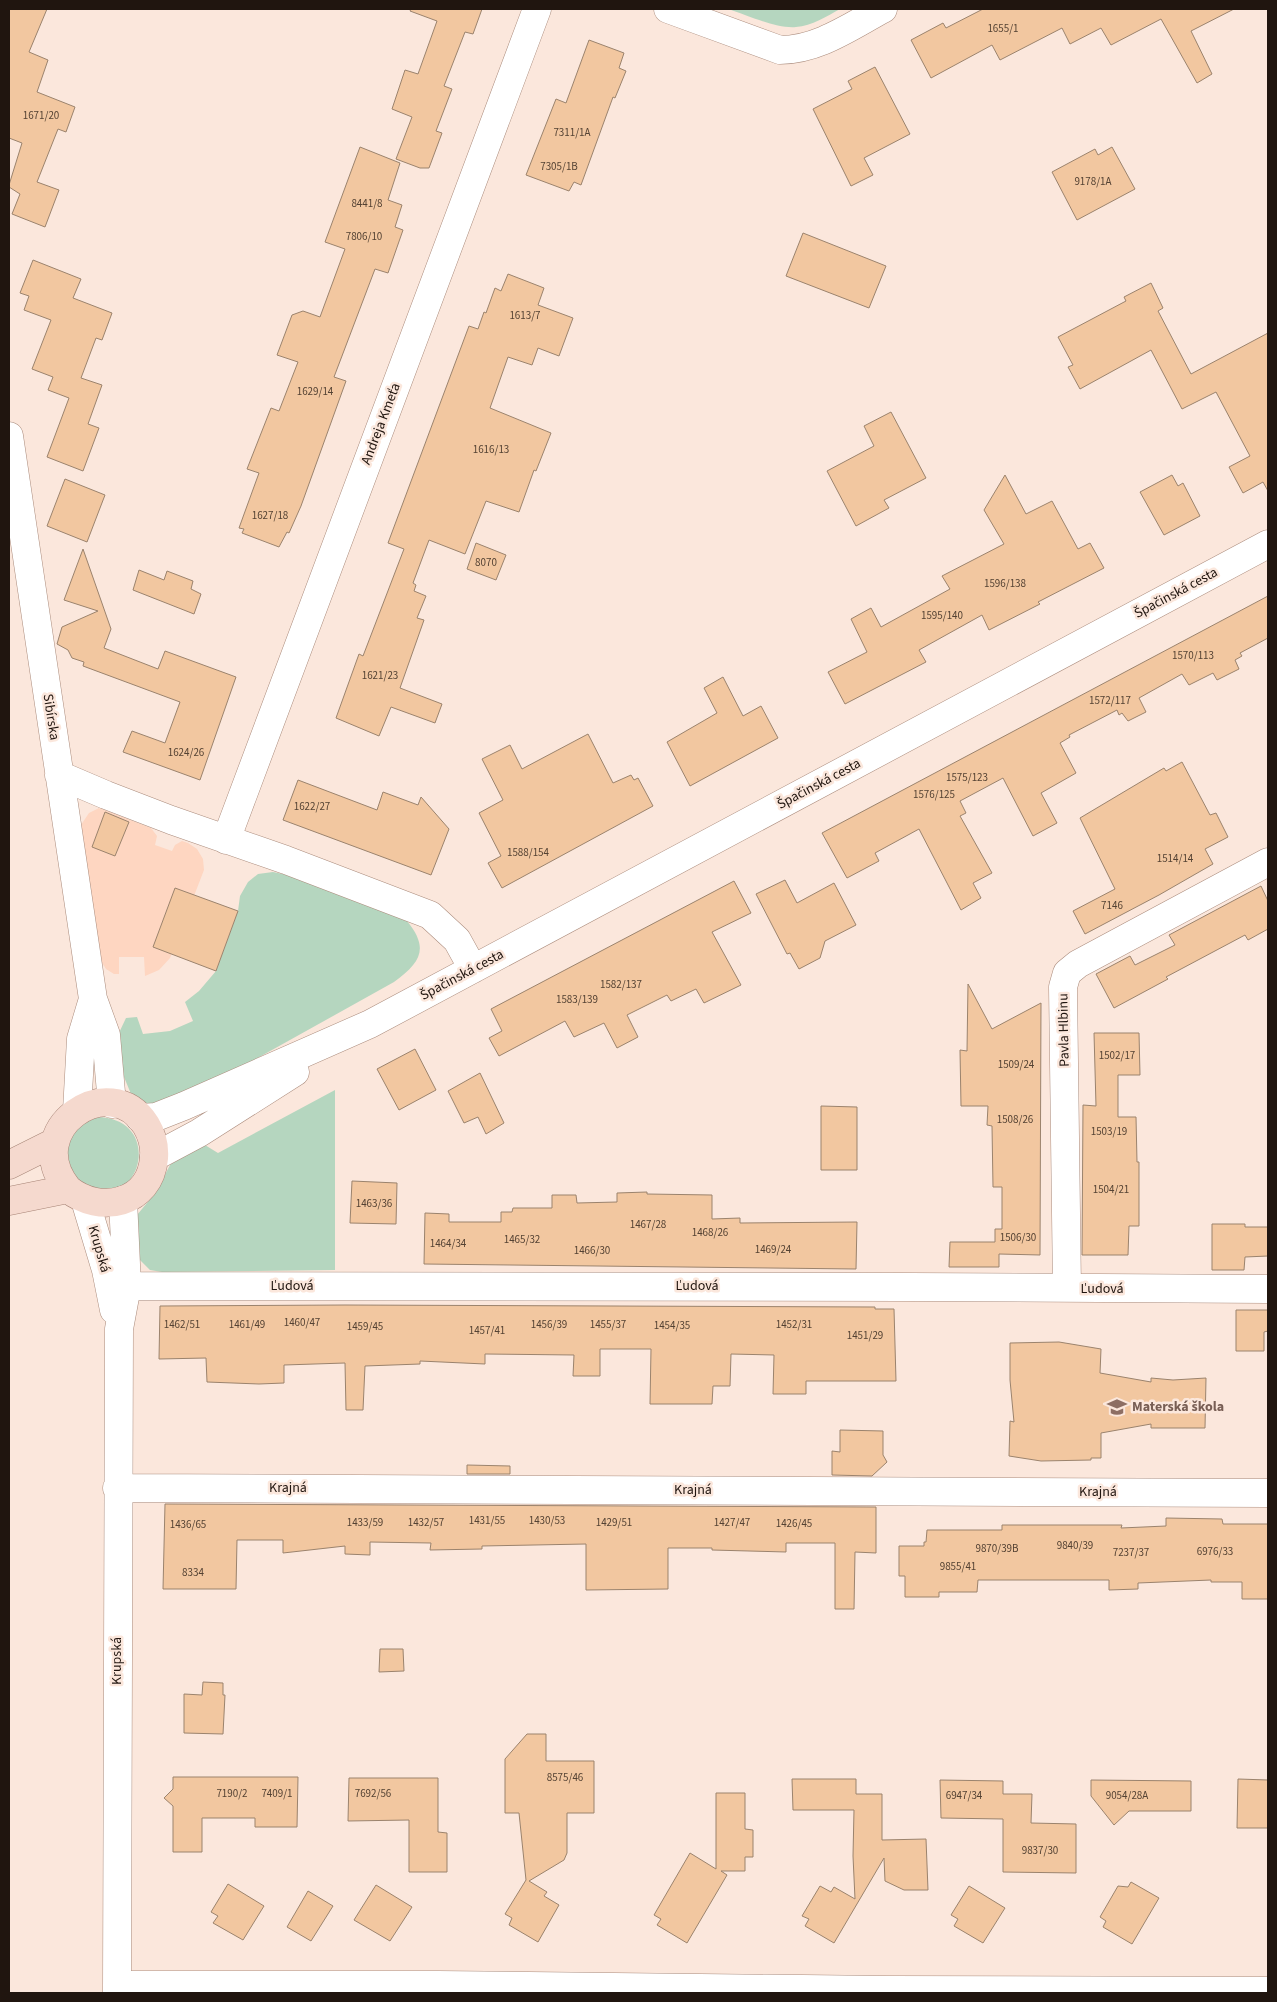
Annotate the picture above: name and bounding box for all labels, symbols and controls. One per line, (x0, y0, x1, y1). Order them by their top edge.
house number: 1655/1 (987, 21, 1019, 36)
house number: 1671/20 (23, 108, 59, 123)
house number: 7311/1A (553, 125, 591, 140)
house number: 7305/1B (540, 159, 578, 174)
house number: 9178/1A (1074, 174, 1112, 189)
house number: 8441/8 (351, 196, 383, 211)
house number: 7806/10 (346, 229, 382, 244)
house number: 1613/7 (509, 308, 541, 323)
street label: Andreja Kmeťa (356, 380, 406, 468)
house number: 1629/14 (297, 384, 334, 399)
house number: 1616/13 (473, 442, 509, 457)
house number: 1627/18 (252, 508, 289, 523)
house number: 8070 (475, 555, 497, 570)
street label: Špačinská cesta (1131, 563, 1221, 623)
house number: 1596/138 (984, 576, 1027, 591)
house number: 1595/140 (921, 608, 963, 623)
house number: 1570/113 (1172, 648, 1214, 663)
house number: 1621/23 (362, 668, 398, 683)
street label: Sibírska (37, 692, 65, 742)
house number: 1572/117 (1089, 693, 1131, 708)
house number: 1624/26 (168, 745, 205, 760)
street label: Špačinská cesta (774, 754, 864, 814)
house number: 1575/123 (946, 770, 988, 785)
house number: 1576/125 (913, 787, 955, 802)
house number: 1622/27 (294, 799, 330, 814)
house number: 1588/154 (507, 845, 550, 860)
house number: 1514/14 (1157, 851, 1194, 866)
house number: 7146 (1101, 898, 1123, 913)
street label: Špačinská cesta (417, 945, 507, 1005)
house number: 1582/137 (600, 977, 642, 992)
house number: 1583/139 (556, 992, 598, 1007)
street label: Pavla Hlbinu (1053, 993, 1075, 1067)
house number: 1502/17 (1099, 1048, 1135, 1063)
house number: 1509/24 (998, 1057, 1035, 1072)
house number: 1508/26 (997, 1112, 1034, 1127)
house number: 1503/19 (1091, 1124, 1127, 1139)
house number: 1504/21 (1093, 1182, 1129, 1197)
house number: 1463/36 (356, 1196, 393, 1211)
house number: 1467/28 (630, 1217, 667, 1232)
street label: Krupská (83, 1223, 115, 1275)
house number: 1468/26 (692, 1225, 729, 1240)
house number: 1506/30 (1000, 1230, 1036, 1245)
house number: 1465/32 (504, 1232, 540, 1247)
house number: 1464/34 (430, 1236, 467, 1251)
house number: 1469/24 (755, 1242, 792, 1257)
house number: 1466/30 (574, 1243, 610, 1258)
street label: Ľudová (270, 1276, 314, 1296)
street label: Ľudová (675, 1276, 719, 1296)
street label: Ľudová (1080, 1279, 1124, 1299)
house number: 1460/47 (284, 1315, 320, 1330)
house number: 1462/51 (164, 1317, 200, 1332)
house number: 1461/49 (229, 1317, 265, 1332)
house number: 1456/39 (531, 1317, 567, 1332)
house number: 1455/37 (590, 1317, 626, 1332)
house number: 1452/31 (776, 1317, 812, 1332)
house number: 1454/35 (654, 1318, 690, 1333)
house number: 1459/45 (347, 1319, 383, 1334)
house number: 1457/41 (469, 1323, 505, 1338)
house number: 1451/29 (847, 1328, 883, 1343)
school or university icon: Materská škola (1106, 1396, 1128, 1418)
place label: Materská škola (1132, 1397, 1224, 1417)
street label: Krajná (269, 1478, 307, 1498)
street label: Krajná (674, 1480, 712, 1500)
street label: Krajná (1079, 1482, 1117, 1502)
house number: 1431/55 (469, 1513, 505, 1528)
house number: 1430/53 (529, 1513, 565, 1528)
house number: 1433/59 (347, 1515, 383, 1530)
house number: 1432/57 (408, 1515, 444, 1530)
house number: 1429/51 (596, 1515, 632, 1530)
house number: 1427/47 (714, 1515, 750, 1530)
house number: 1426/45 (776, 1516, 812, 1531)
house number: 1436/65 (170, 1517, 206, 1532)
house number: 9840/39 (1057, 1538, 1093, 1553)
house number: 9870/39B (975, 1541, 1019, 1556)
house number: 6976/33 (1197, 1544, 1233, 1559)
house number: 7237/37 (1113, 1545, 1149, 1560)
house number: 9855/41 (940, 1559, 976, 1574)
house number: 8334 (182, 1565, 204, 1580)
street label: Krupská (107, 1637, 127, 1685)
house number: 8575/46 (547, 1770, 584, 1785)
house number: 7190/2 (216, 1786, 248, 1801)
house number: 7409/1 (261, 1786, 293, 1801)
house number: 7692/56 (355, 1786, 392, 1801)
house number: 6947/34 (946, 1788, 983, 1803)
house number: 9054/28A (1106, 1788, 1148, 1803)
house number: 9837/30 (1022, 1843, 1058, 1858)

